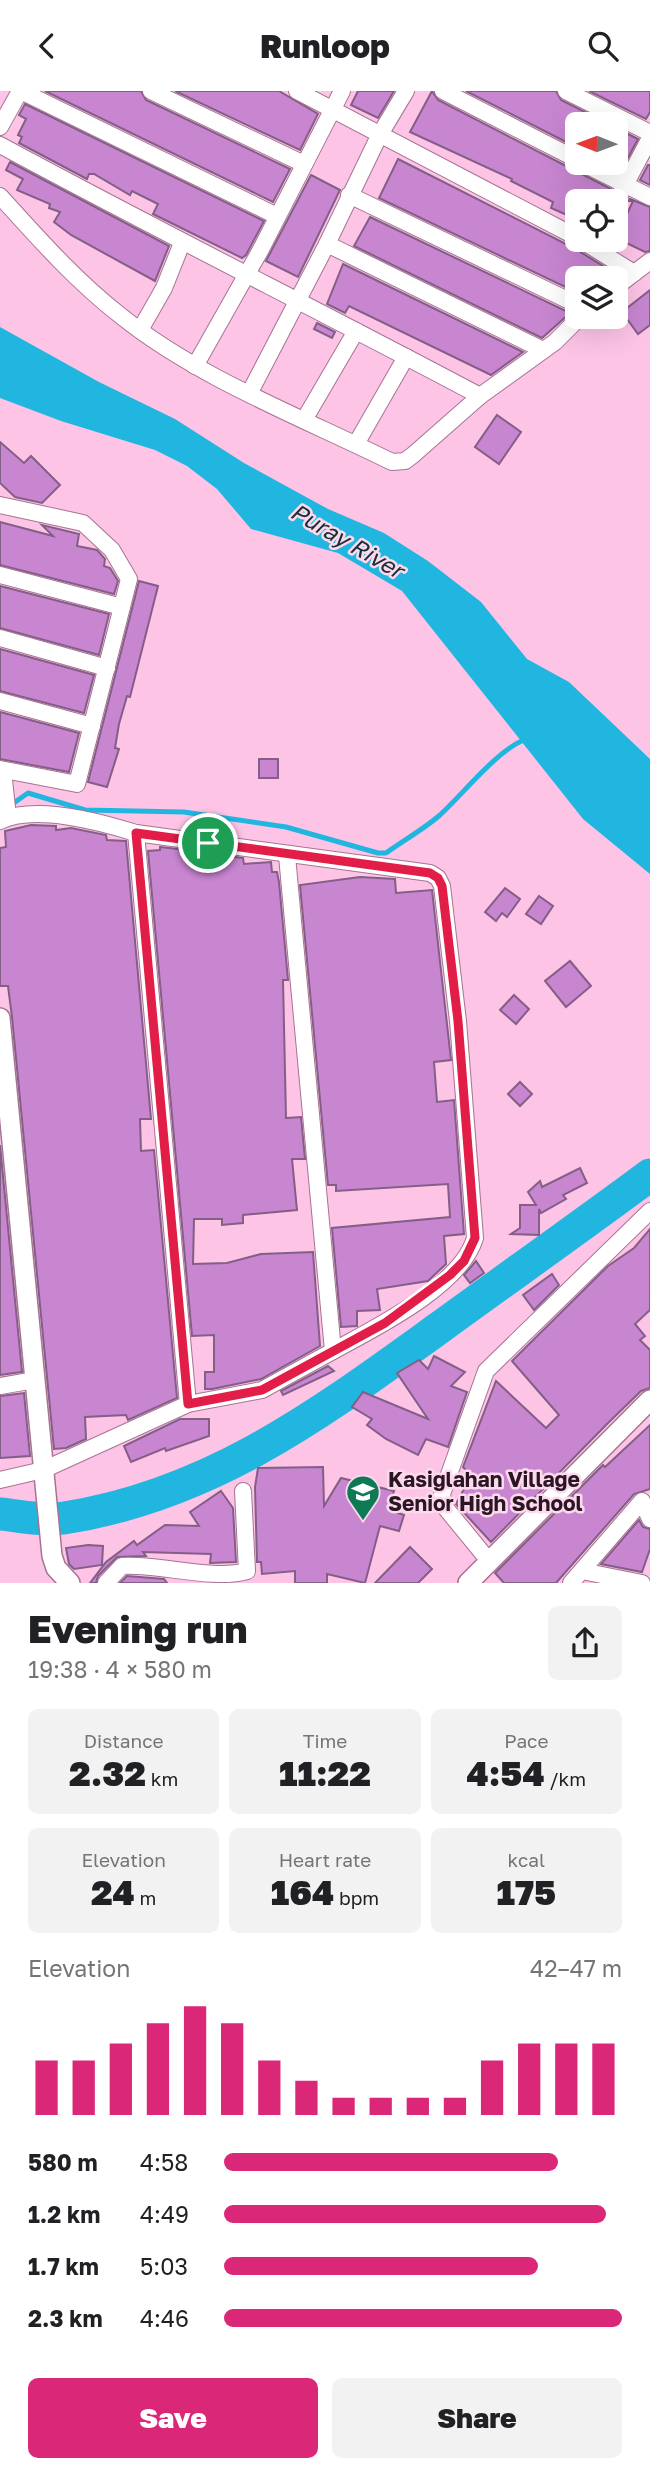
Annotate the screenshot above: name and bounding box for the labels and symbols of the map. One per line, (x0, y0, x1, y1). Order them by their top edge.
north arrow (565, 112, 628, 175)
water label: Puray River (286, 497, 411, 585)
pin (178, 813, 238, 873)
place label: Kasiglahan Village Senior High School (388, 1466, 583, 1516)
school or university icon: Kasiglahan Village Senior High School (344, 1473, 382, 1522)

